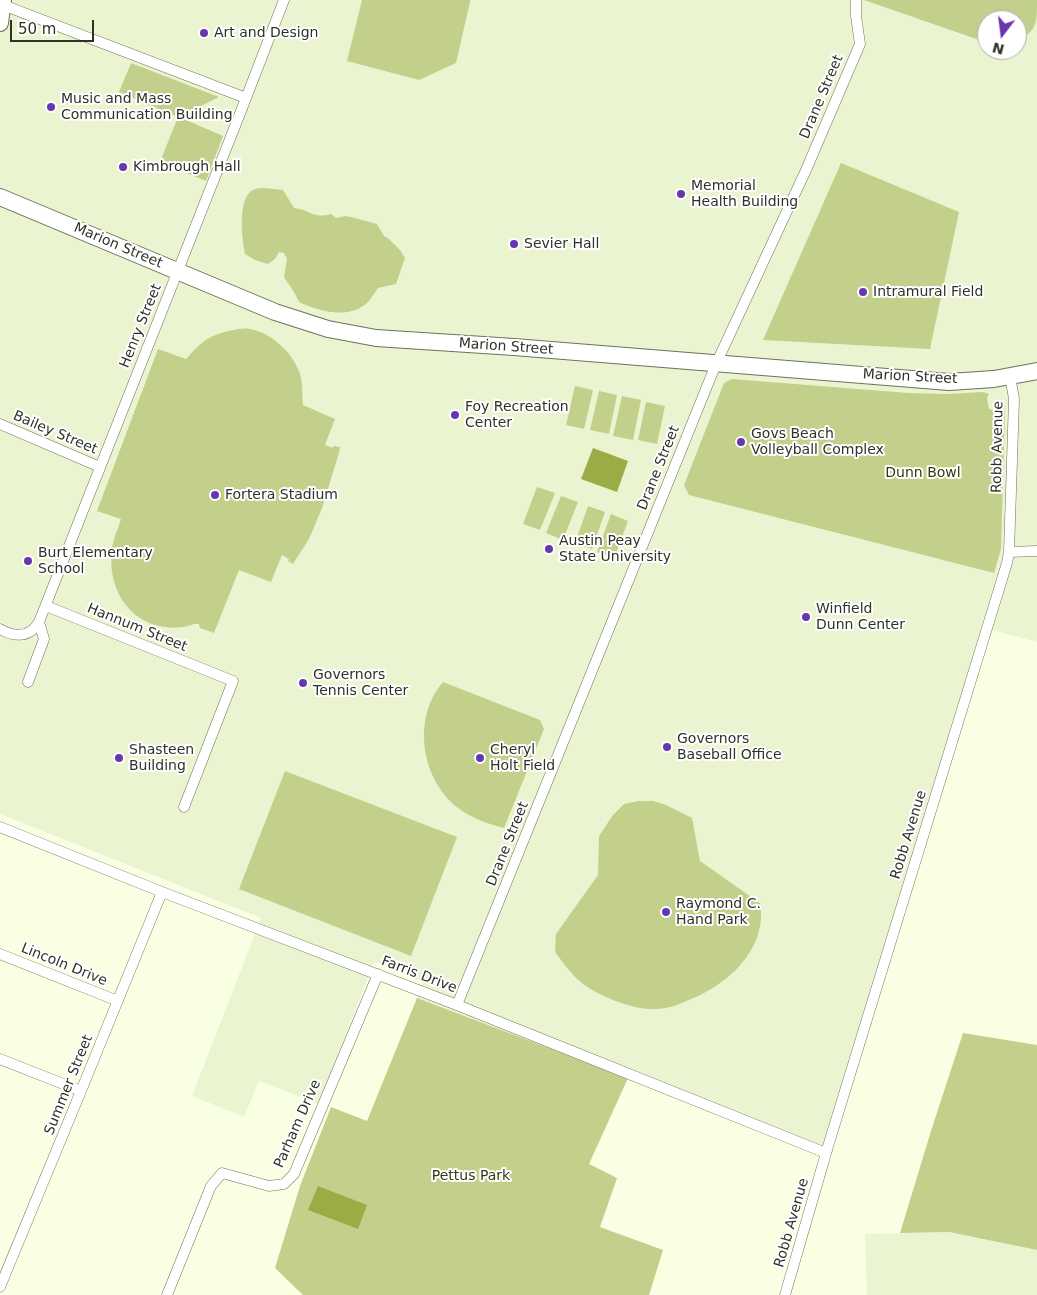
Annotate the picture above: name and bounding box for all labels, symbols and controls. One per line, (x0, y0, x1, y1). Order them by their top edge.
scale bar (12, 10, 96, 42)
north arrow (977, 10, 1027, 60)
text: 50 m (18, 20, 56, 38)
place label: Art and Design (214, 25, 318, 41)
marker: Art and Design (198, 27, 210, 39)
text: N (991, 39, 1006, 58)
street label: Drane Street (797, 52, 847, 142)
place label: Music and Mass Communication Building (61, 91, 233, 124)
marker: Music and Mass Communication Building (45, 101, 57, 113)
place label: Kimbrough Hall (133, 159, 241, 175)
marker: Kimbrough Hall (117, 161, 129, 173)
place label: Memorial Health Building (691, 178, 798, 210)
marker: Memorial Health Building (675, 188, 687, 200)
street label: Marion Street (71, 220, 165, 272)
place label: Sevier Hall (524, 236, 599, 252)
marker: Sevier Hall (508, 238, 520, 250)
street label: Henry Street (117, 282, 165, 370)
place label: Intramural Field (873, 284, 983, 300)
marker: Intramural Field (857, 286, 869, 298)
street label: Marion Street (458, 335, 554, 359)
street label: Marion Street (862, 366, 958, 388)
place label: Foy Recreation Center (465, 399, 569, 432)
street label: Robb Avenue (989, 401, 1007, 493)
street label: Bailey Street (10, 408, 100, 458)
marker: Foy Recreation Center (449, 409, 461, 421)
street label: Drane Street (634, 423, 684, 513)
place label: Govs Beach Volleyball Complex (751, 426, 884, 458)
marker: Govs Beach Volleyball Complex (735, 436, 747, 448)
park label: Dunn Bowl (885, 465, 961, 481)
place label: Fortera Stadium (225, 487, 338, 503)
marker: Fortera Stadium (209, 489, 221, 501)
place label: Austin Peay State University (559, 533, 671, 566)
marker: Austin Peay State University (543, 543, 555, 555)
place label: Burt Elementary School (38, 545, 153, 578)
marker: Burt Elementary School (22, 555, 34, 567)
street label: Hannum Street (85, 600, 189, 656)
place label: Winfield Dunn Center (816, 601, 905, 634)
marker: Winfield Dunn Center (800, 611, 812, 623)
place label: Governors Tennis Center (313, 667, 408, 700)
marker: Governors Tennis Center (297, 677, 309, 689)
place label: Governors Baseball Office (677, 731, 782, 764)
marker: Governors Baseball Office (661, 741, 673, 753)
place label: Shasteen Building (129, 742, 194, 774)
place label: Cheryl Holt Field (490, 742, 555, 774)
marker: Shasteen Building (113, 752, 125, 764)
marker: Cheryl Holt Field (474, 752, 486, 764)
street label: Robb Avenue (888, 789, 930, 881)
street label: Drane Street (483, 799, 533, 889)
place label: Raymond C. Hand Park (676, 896, 761, 929)
marker: Raymond C. Hand Park (660, 906, 672, 918)
street label: Lincoln Drive (18, 940, 110, 990)
street label: Farris Drive (379, 953, 459, 997)
street label: Summer Street (41, 1033, 97, 1137)
street label: Parham Drive (271, 1077, 325, 1171)
park label: Pettus Park (432, 1168, 510, 1184)
street label: Robb Avenue (771, 1177, 813, 1269)

